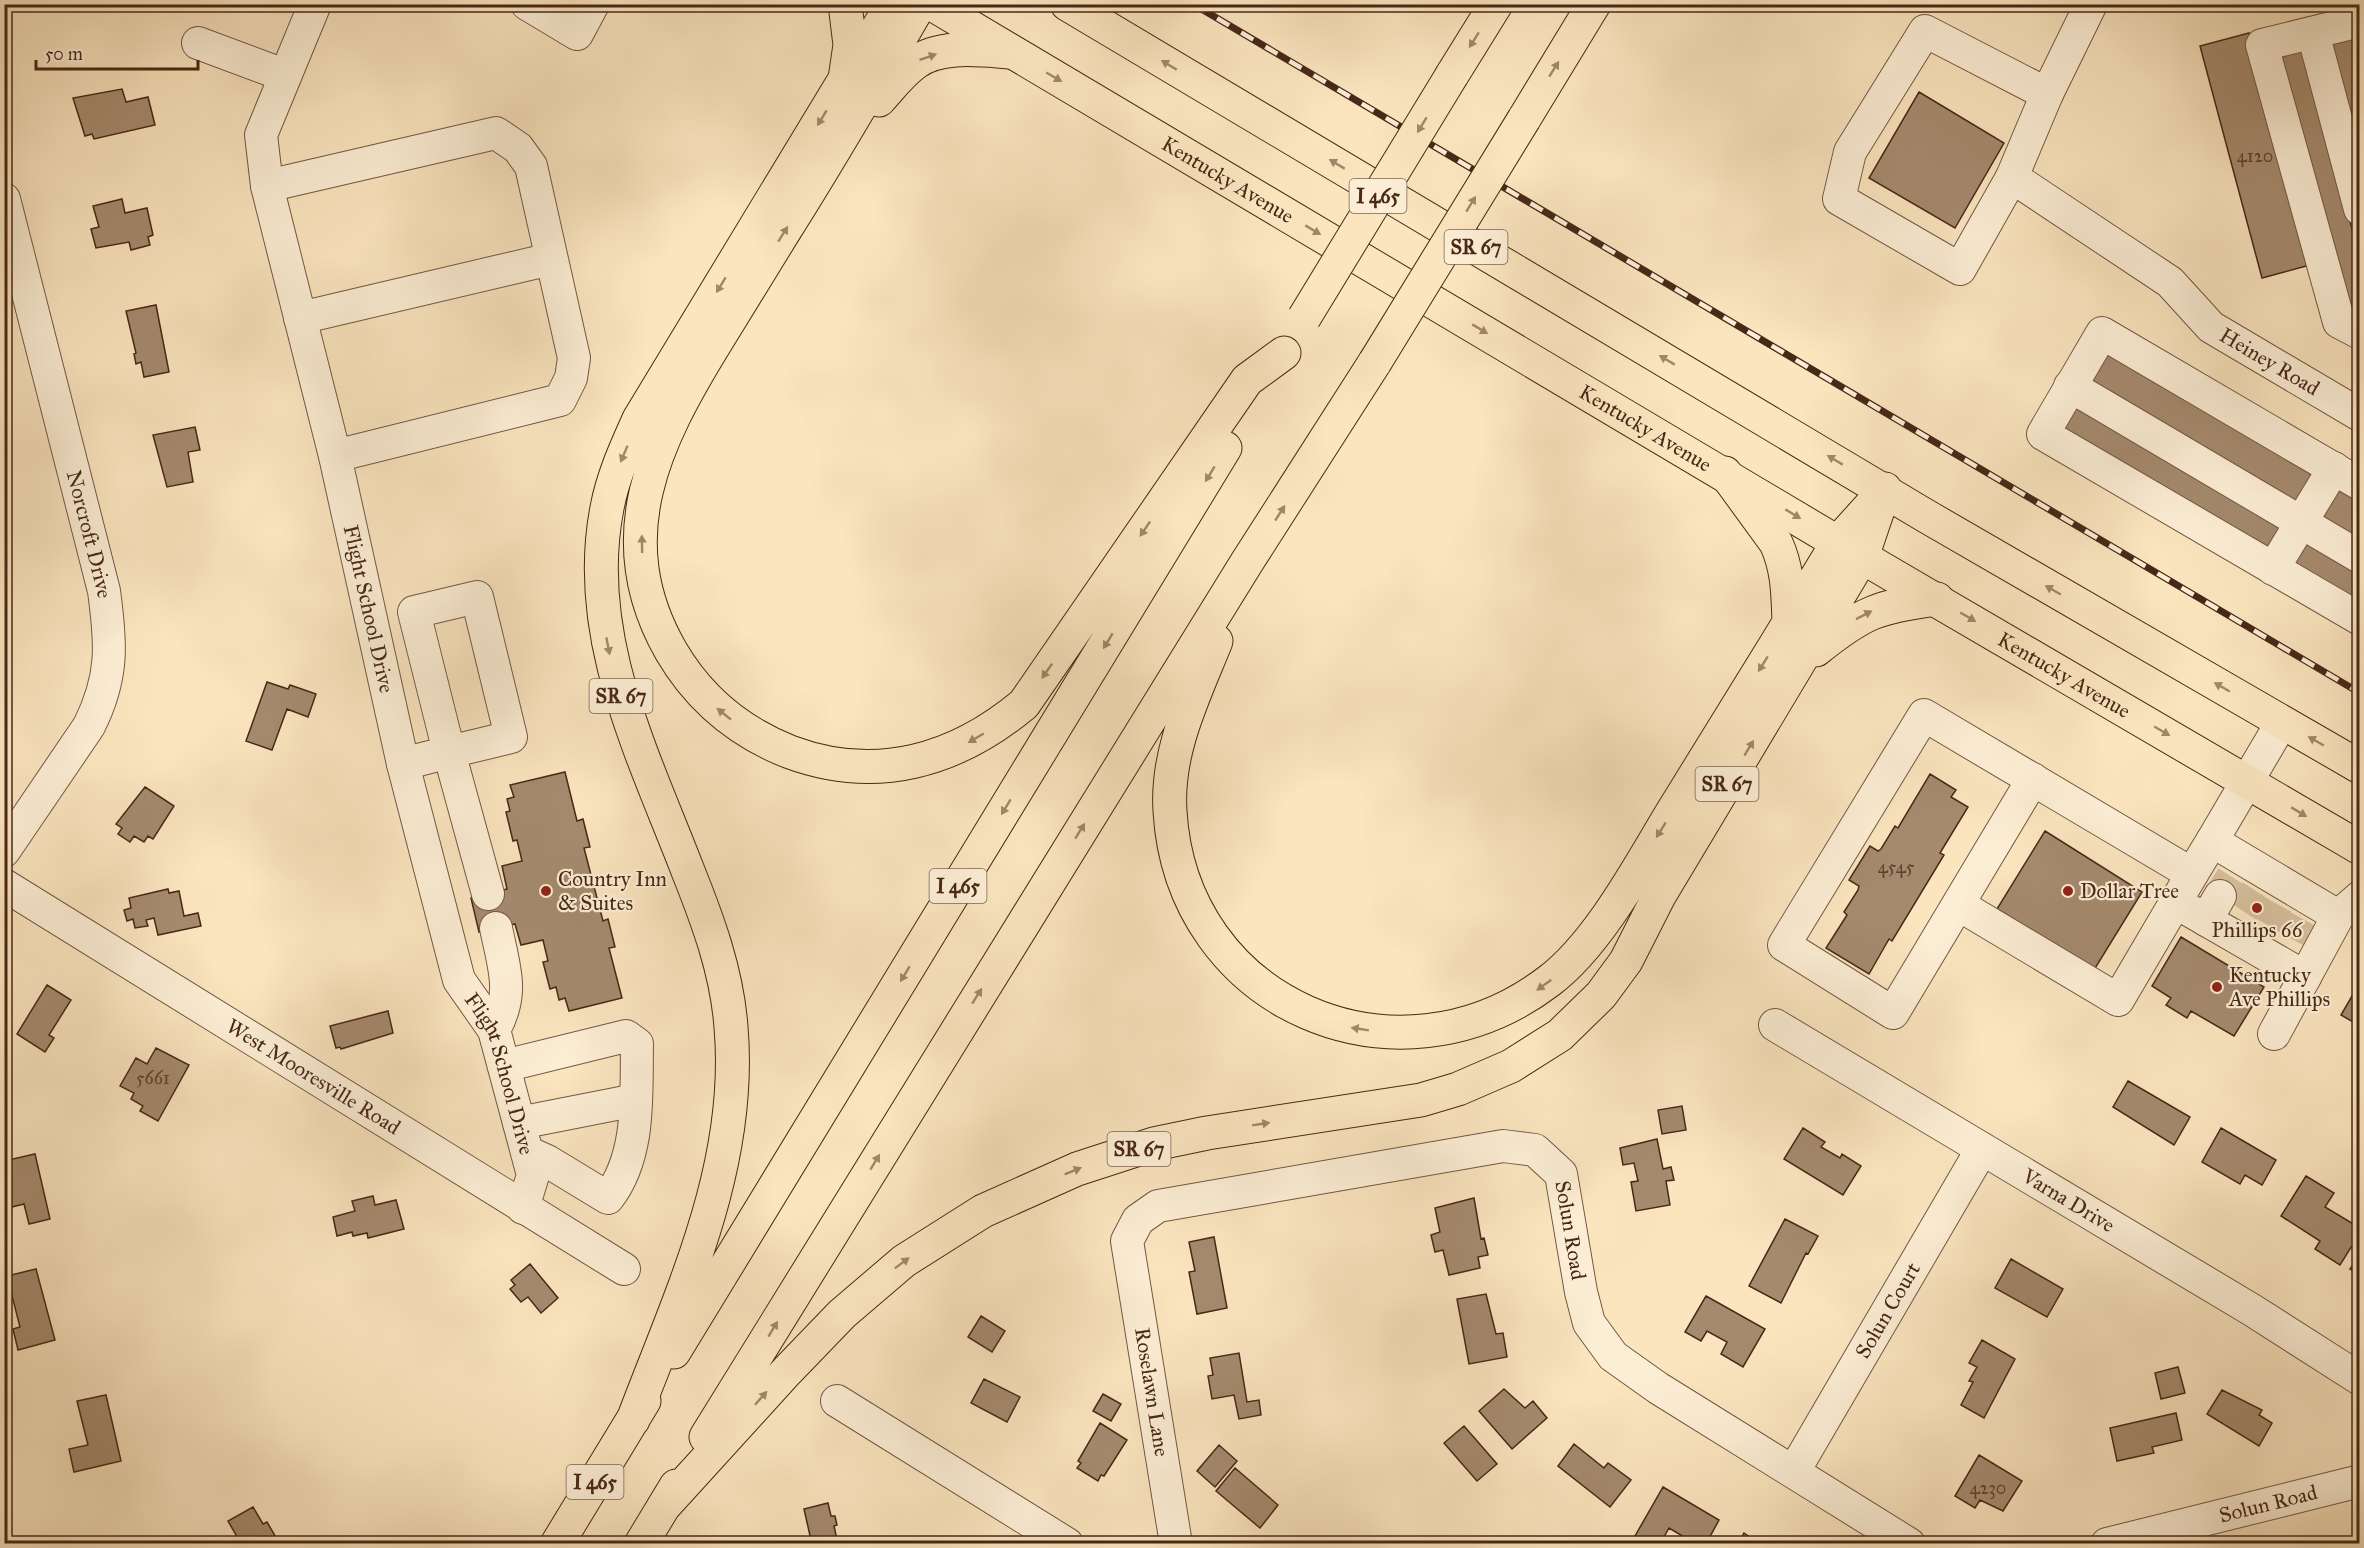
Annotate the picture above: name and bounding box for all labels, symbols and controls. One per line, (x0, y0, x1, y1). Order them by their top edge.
one-way arrow (1468, 32, 1479, 48)
scale bar (36, 33, 198, 71)
text: 50 m (45, 43, 83, 65)
one-way arrow (919, 52, 937, 62)
one-way arrow (1161, 59, 1177, 70)
one-way arrow (1549, 61, 1560, 77)
one-way arrow (1046, 72, 1062, 83)
one-way arrow (816, 110, 827, 126)
one-way arrow (1416, 117, 1427, 133)
street label: Kentucky Avenue (1157, 130, 1299, 229)
house number: 4120 (2237, 145, 2273, 167)
one-way arrow (1329, 159, 1345, 170)
road number: I 465 (1350, 179, 1406, 213)
one-way arrow (1466, 196, 1477, 212)
one-way arrow (1305, 224, 1321, 235)
one-way arrow (778, 226, 789, 242)
road number: SR 67 (1444, 230, 1508, 264)
one-way arrow (715, 277, 726, 293)
street label: Heiney Road (2215, 322, 2325, 401)
one-way arrow (1472, 324, 1489, 334)
one-way arrow (1658, 355, 1675, 365)
street label: Kentucky Avenue (1575, 379, 1716, 478)
one-way arrow (619, 445, 628, 463)
one-way arrow (1827, 454, 1843, 465)
one-way arrow (1204, 466, 1215, 482)
street label: Norcroft Drive (61, 468, 118, 600)
one-way arrow (1274, 505, 1285, 521)
one-way arrow (1785, 508, 1801, 519)
one-way arrow (1140, 521, 1151, 537)
street label: Flight School Drive (338, 522, 400, 696)
one-way arrow (637, 535, 647, 554)
one-way arrow (2045, 585, 2062, 595)
one-way arrow (1855, 610, 1872, 620)
one-way arrow (1959, 612, 1976, 622)
street label: Kentucky Avenue (1993, 626, 2135, 724)
one-way arrow (1103, 633, 1113, 650)
one-way arrow (604, 636, 613, 655)
one-way arrow (1758, 656, 1769, 672)
one-way arrow (1042, 663, 1053, 679)
road number: SR 67 (590, 679, 652, 713)
one-way arrow (2213, 682, 2230, 692)
one-way arrow (716, 708, 732, 721)
one-way arrow (2154, 725, 2170, 736)
one-way arrow (968, 733, 984, 744)
one-way arrow (2308, 736, 2325, 746)
one-way arrow (1743, 740, 1754, 756)
road number: SR 67 (1696, 767, 1758, 801)
one-way arrow (1001, 799, 1012, 815)
one-way arrow (2291, 806, 2307, 817)
one-way arrow (1656, 822, 1667, 838)
one-way arrow (1075, 823, 1086, 839)
house number: 4545 (1878, 856, 1915, 878)
place label: Country Inn & Suites (558, 866, 667, 916)
road number: I 465 (930, 869, 986, 903)
place label: Dollar Tree (2080, 878, 2179, 904)
marker: Country Inn & Suites (539, 884, 553, 898)
marker: Dollar Tree (2061, 884, 2075, 898)
marker: Phillips 66 (2250, 901, 2264, 915)
place label: Phillips 66 (2212, 917, 2304, 943)
place label: Kentucky Ave Phillips (2228, 962, 2330, 1012)
one-way arrow (899, 966, 910, 982)
one-way arrow (1537, 978, 1552, 990)
marker: Kentucky Ave Phillips (2210, 980, 2224, 994)
street label: Flight School Drive (459, 988, 540, 1158)
one-way arrow (972, 988, 983, 1004)
street label: West Mooresville Road (222, 1013, 406, 1141)
one-way arrow (1351, 1025, 1370, 1034)
house number: 5661 (136, 1067, 170, 1089)
one-way arrow (1252, 1120, 1271, 1129)
road number: SR 67 (1108, 1132, 1170, 1166)
one-way arrow (869, 1154, 880, 1170)
street label: Varna Drive (2017, 1162, 2120, 1238)
one-way arrow (1064, 1165, 1082, 1175)
street label: Solun Road (1549, 1179, 1592, 1282)
street label: Solun Court (1850, 1257, 1926, 1363)
one-way arrow (894, 1258, 909, 1270)
one-way arrow (767, 1320, 778, 1337)
street label: Roselawn Lane (1129, 1326, 1175, 1459)
one-way arrow (754, 1392, 768, 1406)
road number: I 465 (566, 1465, 624, 1499)
house number: 4230 (1970, 1477, 2006, 1499)
street label: Solun Road (2216, 1479, 2320, 1529)

